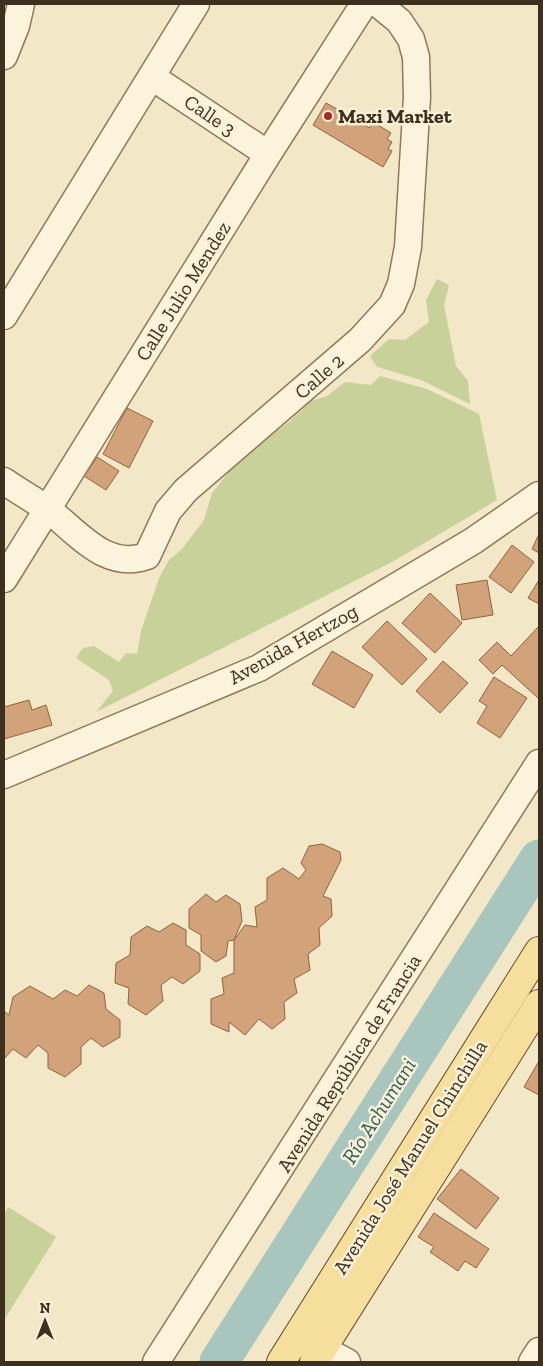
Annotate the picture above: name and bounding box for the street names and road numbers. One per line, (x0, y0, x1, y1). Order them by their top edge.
street label: Calle 3 (180, 89, 240, 141)
street label: Calle Julio Mendez (130, 217, 236, 365)
street label: Calle 2 (289, 348, 349, 404)
street label: Avenida Hertzog (224, 599, 362, 689)
street label: Avenida República de Francia (272, 949, 426, 1176)
street label: Avenida José Manuel Chinchilla (328, 1035, 492, 1278)

